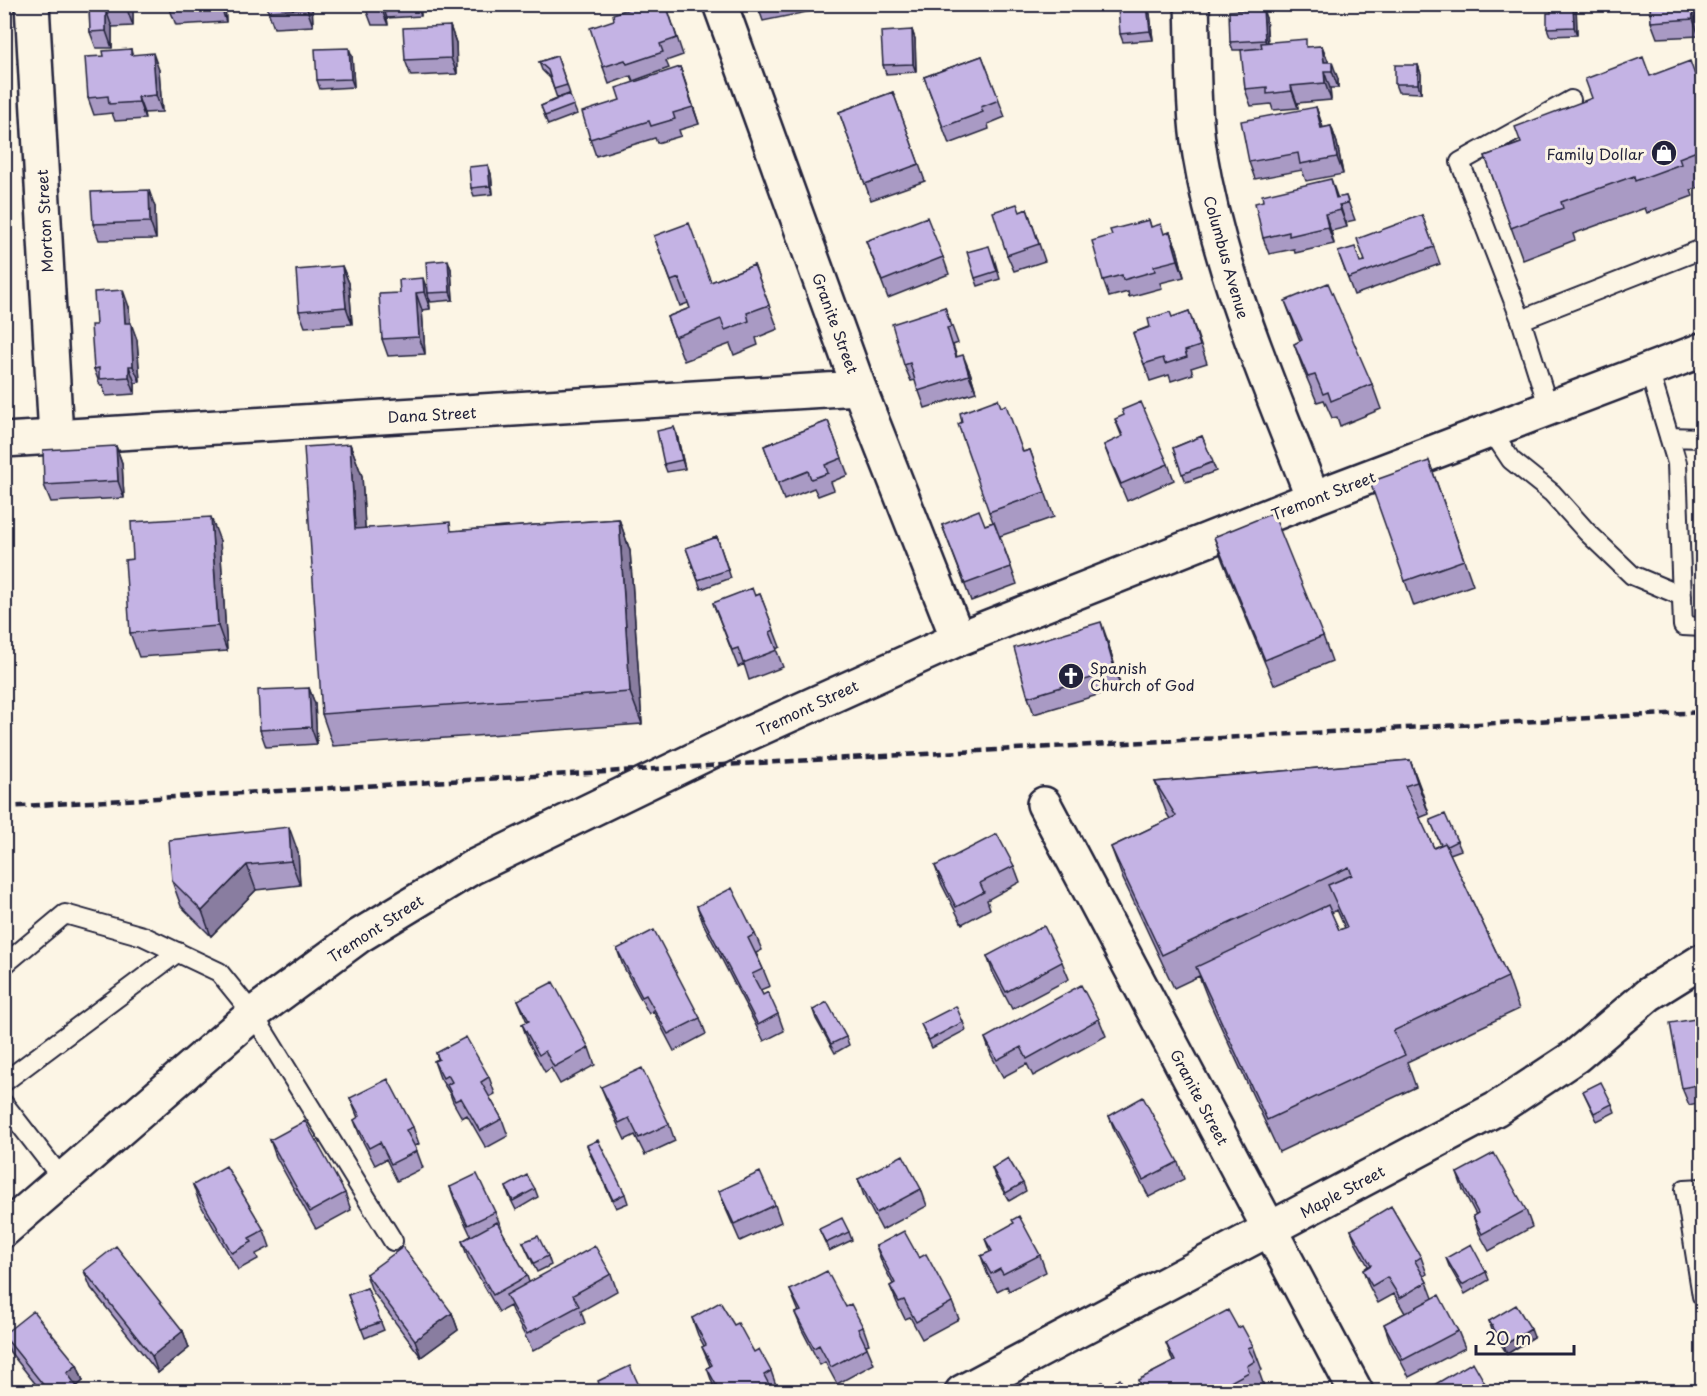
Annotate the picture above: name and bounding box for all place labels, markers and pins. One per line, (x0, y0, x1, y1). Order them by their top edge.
shop icon: Family Dollar (1649, 138, 1679, 168)
place label: Family Dollar (1547, 142, 1644, 165)
place label: Spanish Church of God (1090, 656, 1195, 696)
church icon: Spanish Church of God (1056, 661, 1086, 691)

